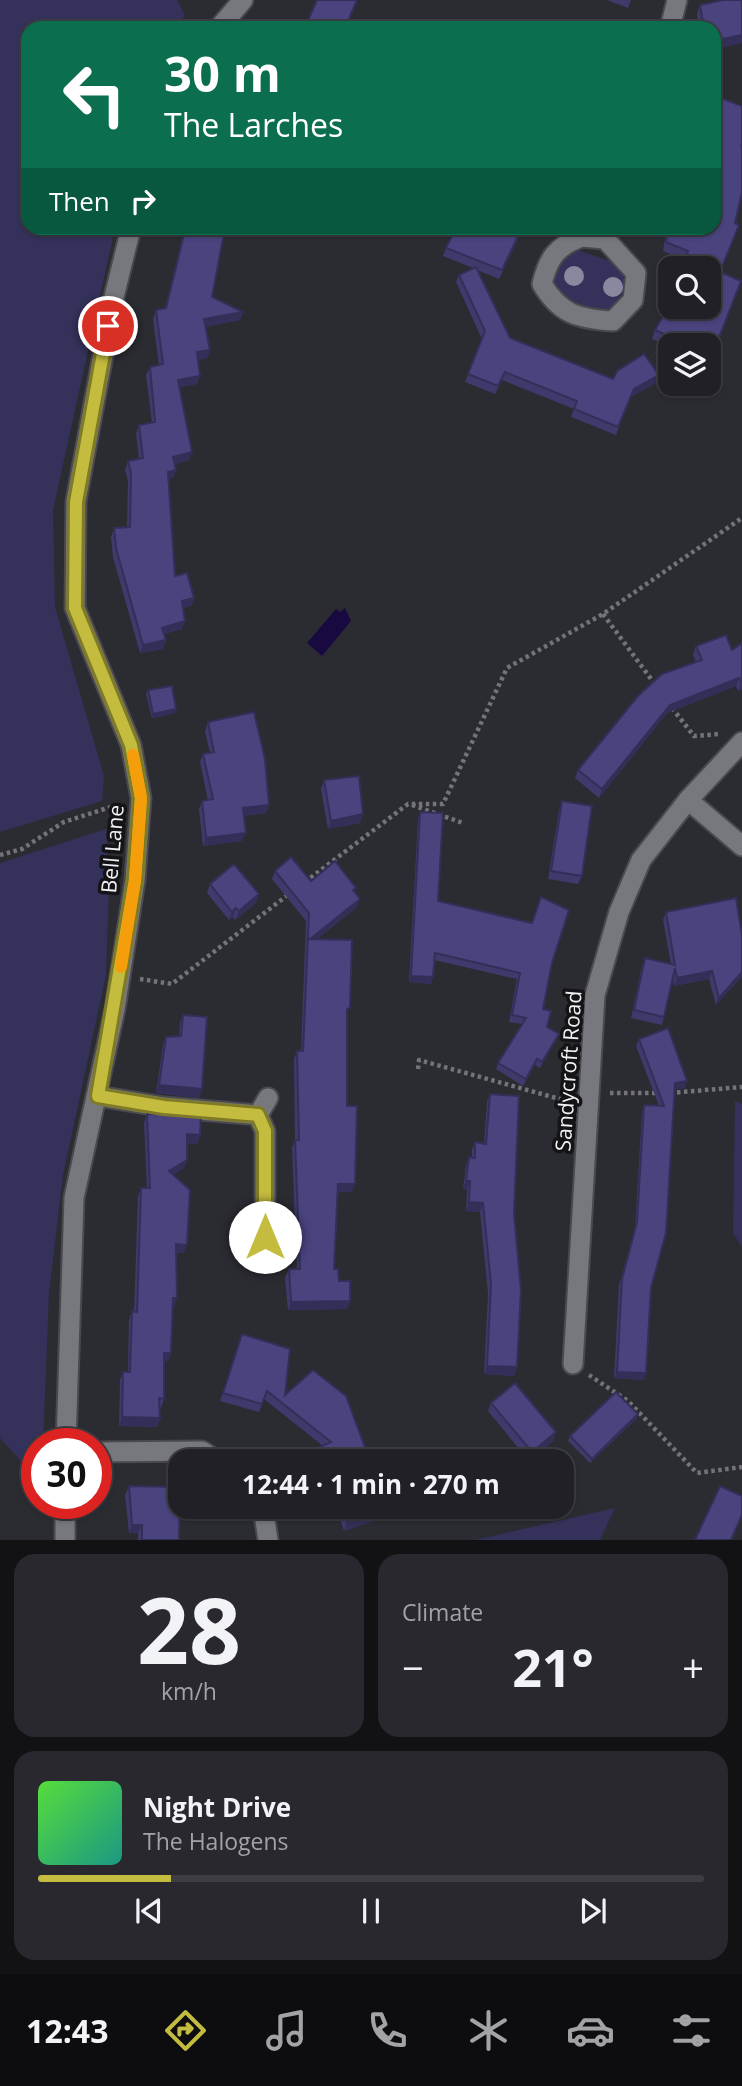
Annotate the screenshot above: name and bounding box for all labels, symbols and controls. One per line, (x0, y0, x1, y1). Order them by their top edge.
text: 30 m (164, 40, 281, 106)
icon: left (49, 49, 140, 140)
text: The Larches (164, 103, 343, 146)
icon: right (124, 182, 162, 220)
text: Then (49, 183, 110, 219)
map controls (658, 256, 721, 396)
button: search (658, 256, 721, 319)
pin (78, 296, 138, 356)
icon: arrive (89, 307, 127, 345)
button: layers (658, 333, 721, 396)
street label: Bell Lane (94, 804, 130, 894)
street label: Sandycroft Road (548, 990, 588, 1152)
position arrow (228, 1200, 302, 1274)
speed limit sign: 30 (21, 1428, 112, 1519)
text: 12:44 · 1 min · 270 m (242, 1466, 500, 1502)
text: 28 (137, 1567, 241, 1691)
text: Climate (402, 1596, 483, 1628)
text: 21° (512, 1631, 594, 1702)
text: − (402, 1641, 424, 1693)
text: + (682, 1641, 704, 1693)
text: km/h (161, 1675, 217, 1707)
text: Night Drive (143, 1789, 291, 1825)
text: The Halogens (143, 1825, 289, 1857)
icon: previous (130, 1892, 168, 1930)
icon: pause (352, 1892, 390, 1930)
icon: next (574, 1892, 612, 1930)
icon: directions (161, 2006, 210, 2055)
icon: music (262, 2006, 311, 2055)
icon: phone (363, 2006, 412, 2055)
icon: climate (464, 2006, 513, 2055)
icon: car (566, 2006, 615, 2055)
icon: filters (667, 2006, 716, 2055)
text: 12:43 (26, 2009, 108, 2052)

